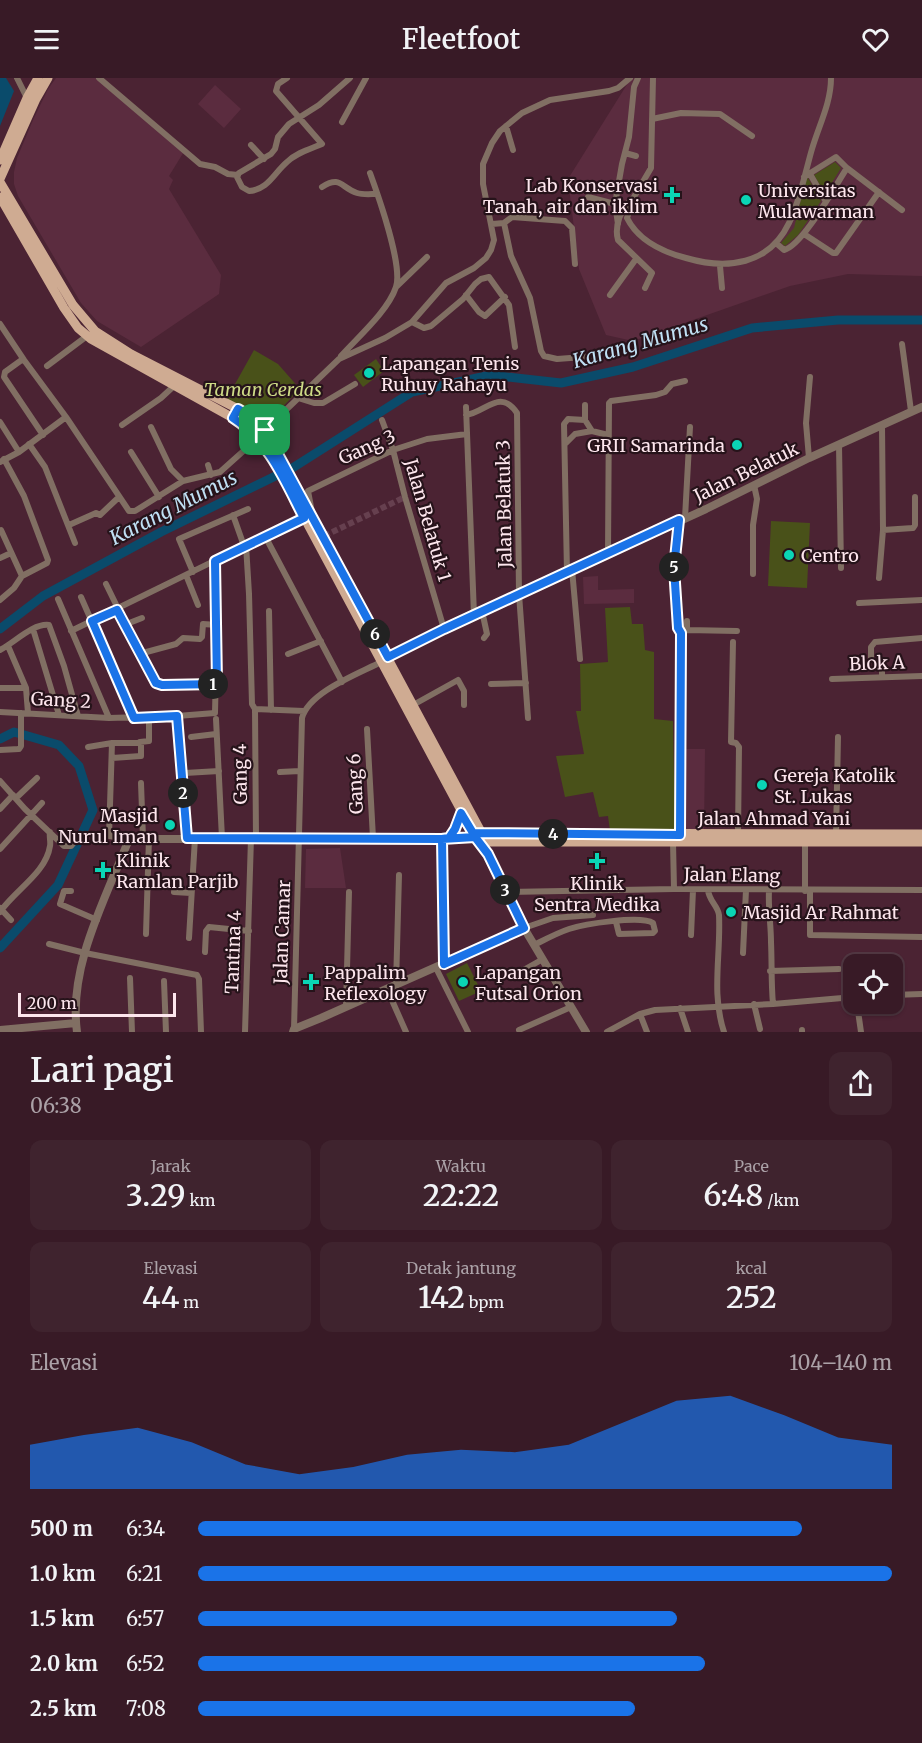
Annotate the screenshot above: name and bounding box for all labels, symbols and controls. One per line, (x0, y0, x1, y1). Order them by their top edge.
text: Fleetfoot (402, 22, 520, 56)
icon: menu (30, 23, 63, 56)
icon: heart (859, 23, 892, 56)
place label: Lab Konservasi Tanah, air dan iklim (483, 174, 658, 218)
place label: Universitas Mulawarman (758, 179, 874, 223)
marker: Lab Konservasi Tanah, air dan iklim (663, 186, 681, 204)
marker: Universitas Mulawarman (739, 193, 753, 207)
water label: Karang Mumus (568, 311, 711, 374)
place label: Lapangan Tenis Ruhuy Rahayu (381, 352, 520, 396)
marker: Lapangan Tenis Ruhuy Rahayu (362, 366, 376, 380)
park label: Taman Cerdas (204, 378, 322, 401)
pin (239, 404, 290, 455)
icon: arrive (248, 413, 281, 446)
street label: Gang 3 (335, 424, 399, 470)
place label: GRII Samarinda (587, 434, 725, 457)
street label: Jalan Belatuk (689, 436, 803, 508)
marker: GRII Samarinda (730, 438, 744, 452)
street label: Jalan Belatuk 3 (491, 440, 517, 569)
street label: Jalan Belatuk 1 (399, 455, 456, 584)
water label: Karang Mumus (104, 464, 241, 550)
place label: Centro (801, 544, 859, 567)
marker: Centro (782, 548, 796, 562)
pin: 5 (659, 552, 689, 582)
text: 5 (669, 557, 679, 577)
pin: 6 (360, 619, 390, 649)
text: 6 (370, 624, 380, 644)
street label: Blok A (849, 651, 906, 675)
pin: 1 (198, 669, 228, 699)
text: 1 (209, 674, 217, 694)
street label: Gang 2 (30, 687, 92, 713)
street label: Gang 4 (228, 743, 252, 805)
street label: Gang 6 (342, 753, 368, 815)
place label: Gereja Katolik St. Lukas (774, 764, 896, 808)
pin: 2 (168, 778, 198, 808)
marker: Gereja Katolik St. Lukas (755, 778, 769, 792)
text: 2 (178, 783, 188, 803)
place label: Masjid Nurul Iman (58, 804, 158, 848)
street label: Jalan Ahmad Yani (697, 807, 850, 830)
marker: Masjid Nurul Iman (163, 818, 177, 832)
pin: 4 (538, 819, 568, 849)
text: 4 (548, 824, 558, 844)
place label: Klinik Ramlan Parjib (116, 849, 238, 893)
marker: Klinik Sentra Medika (588, 852, 606, 870)
marker: Klinik Ramlan Parjib (94, 861, 112, 879)
street label: Jalan Elang (682, 863, 781, 887)
place label: Klinik Sentra Medika (534, 872, 660, 916)
pin: 3 (490, 875, 520, 905)
street label: Jalan Camar (269, 879, 295, 986)
text: 3 (500, 880, 510, 900)
place label: Masjid Ar Rahmat (743, 901, 899, 924)
marker: Masjid Ar Rahmat (724, 905, 738, 919)
street label: Tantina 4 (220, 910, 246, 994)
map controls (843, 954, 903, 1014)
button: locate (843, 954, 903, 1014)
place label: Pappalim Reflexology (324, 961, 427, 1005)
place label: Lapangan Futsal Orion (475, 961, 582, 1005)
marker: Pappalim Reflexology (302, 973, 320, 991)
marker: Lapangan Futsal Orion (456, 975, 470, 989)
scale bar (18, 990, 176, 1018)
text: 200 m (27, 993, 77, 1013)
text: Lari pagi (30, 1050, 174, 1091)
button: share (829, 1052, 892, 1115)
text: 06:38 (30, 1093, 82, 1118)
text: Jarak (151, 1156, 191, 1176)
text: Waktu (436, 1156, 486, 1176)
text: Pace (734, 1156, 769, 1176)
text: 3.29 (126, 1176, 186, 1214)
text: 22:22 (423, 1176, 499, 1214)
text: 6:48 (703, 1176, 763, 1214)
text: km (186, 1190, 215, 1210)
text: /km (763, 1190, 799, 1210)
text: Elevasi (144, 1258, 198, 1278)
text: Detak jantung (406, 1258, 516, 1278)
text: kcal (736, 1258, 767, 1278)
text: 44 (142, 1278, 180, 1316)
text: 142 (418, 1278, 465, 1316)
text: 252 (726, 1278, 777, 1316)
text: m (180, 1292, 199, 1312)
text: bpm (465, 1292, 504, 1312)
text: Elevasi (30, 1350, 98, 1375)
text: 104–140 m (789, 1350, 892, 1375)
text: 500 m (30, 1516, 93, 1541)
text: 6:34 (126, 1516, 165, 1541)
text: 1.0 km (30, 1561, 96, 1586)
text: 6:21 (126, 1561, 162, 1586)
text: 1.5 km (30, 1606, 94, 1631)
text: 6:57 (126, 1606, 164, 1631)
text: 2.0 km (30, 1651, 98, 1676)
text: 6:52 (126, 1651, 165, 1676)
text: 2.5 km (30, 1696, 97, 1721)
text: 7:08 (126, 1696, 166, 1721)

